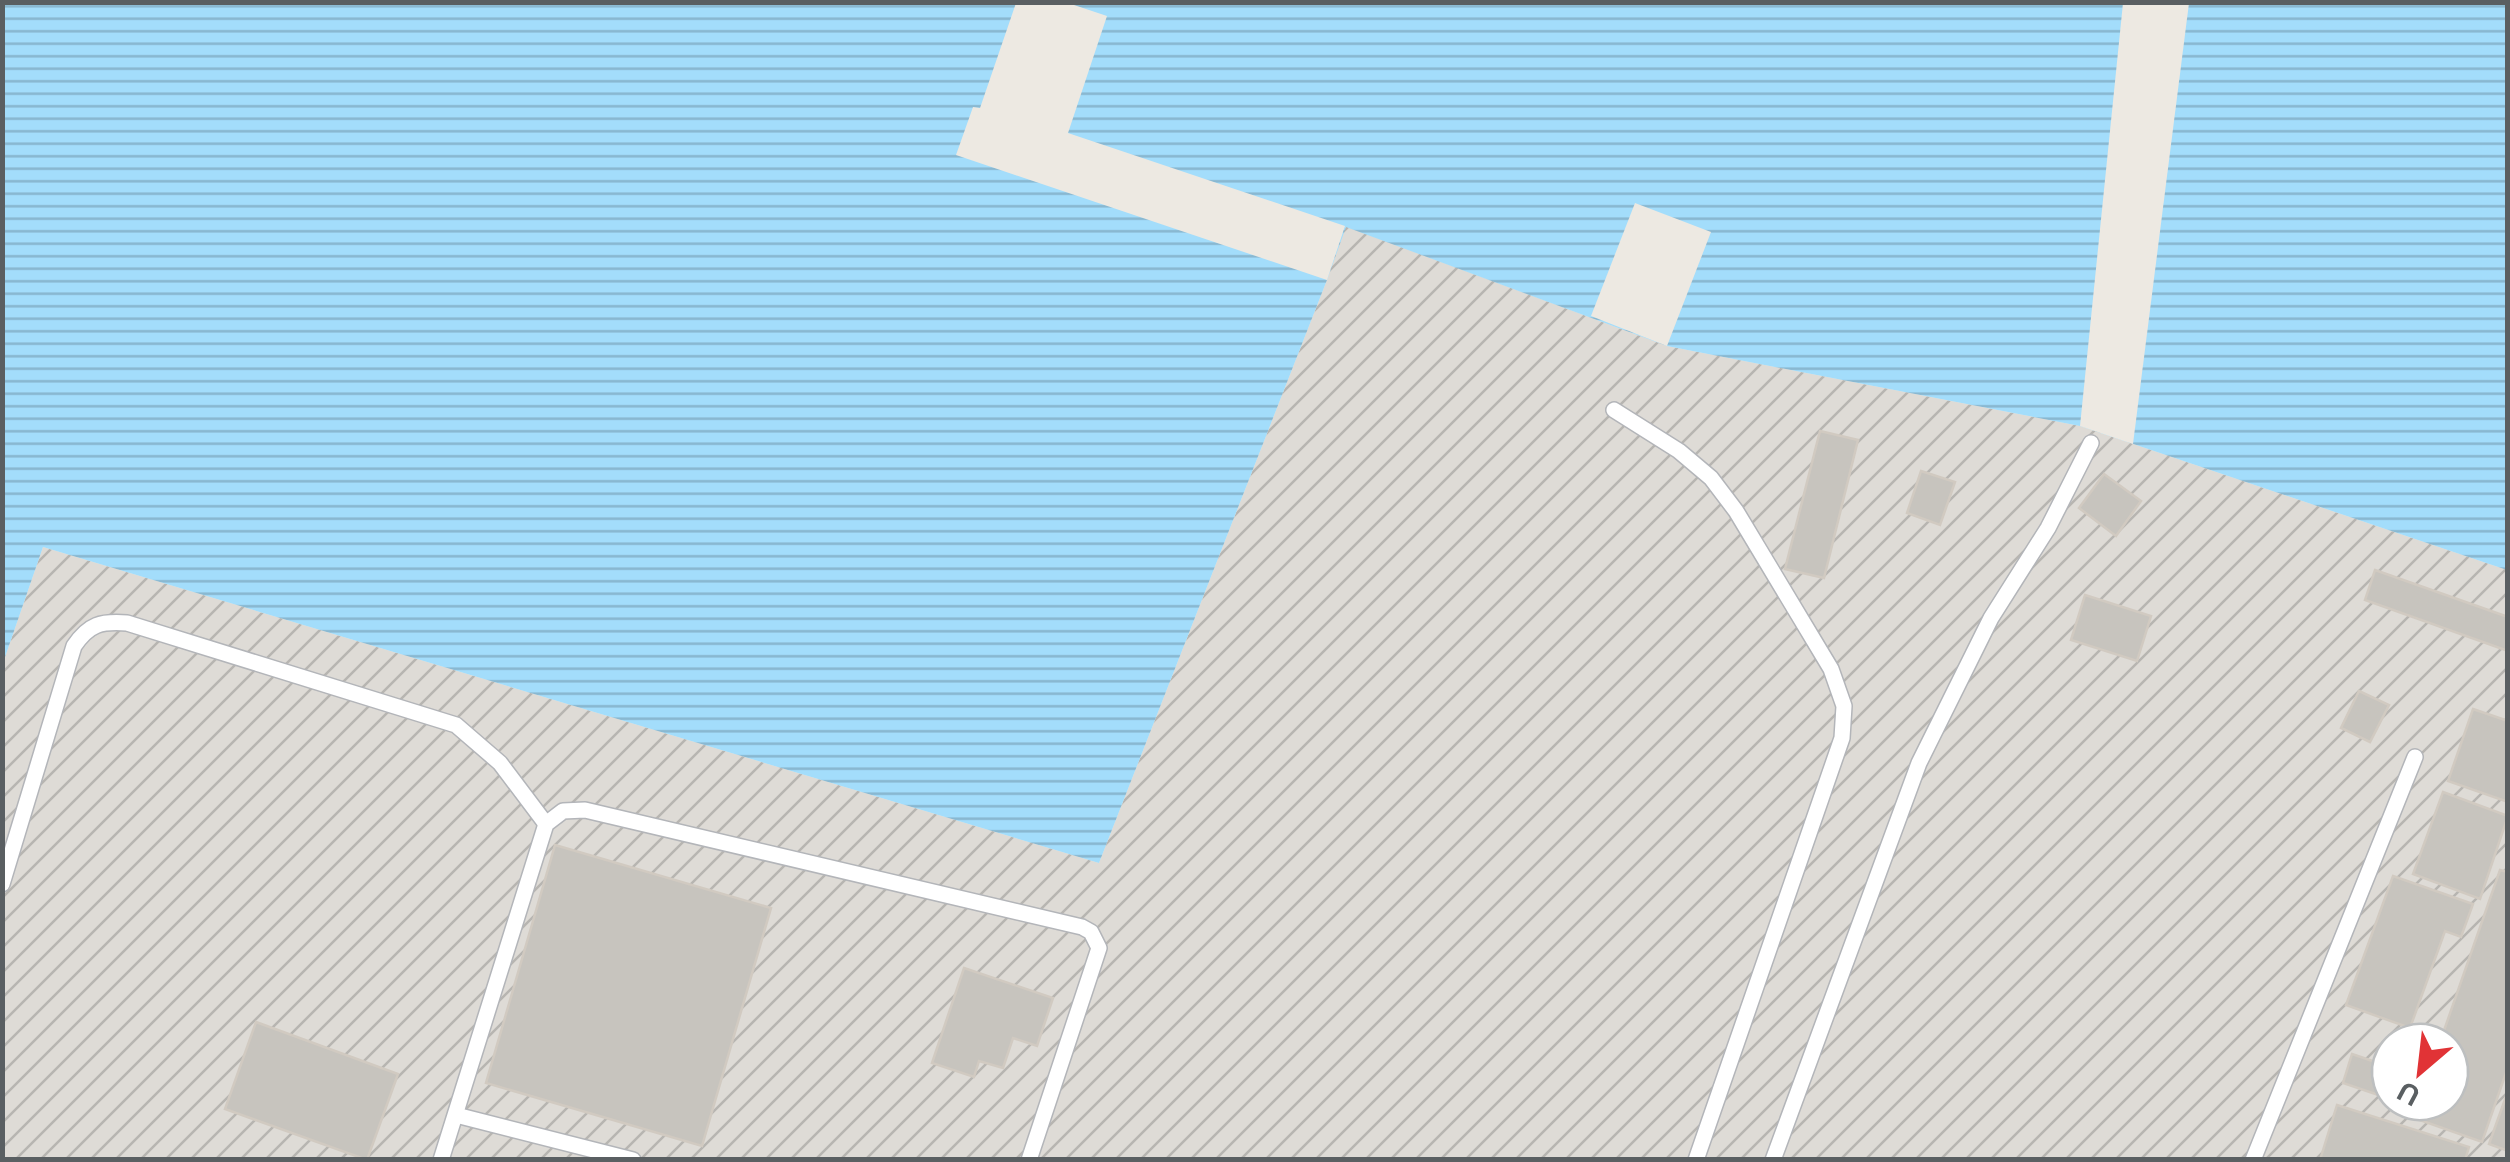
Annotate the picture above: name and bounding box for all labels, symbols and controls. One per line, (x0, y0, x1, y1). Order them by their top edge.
north arrow (2370, 1022, 2470, 1122)
text: U (2392, 1075, 2425, 1112)

